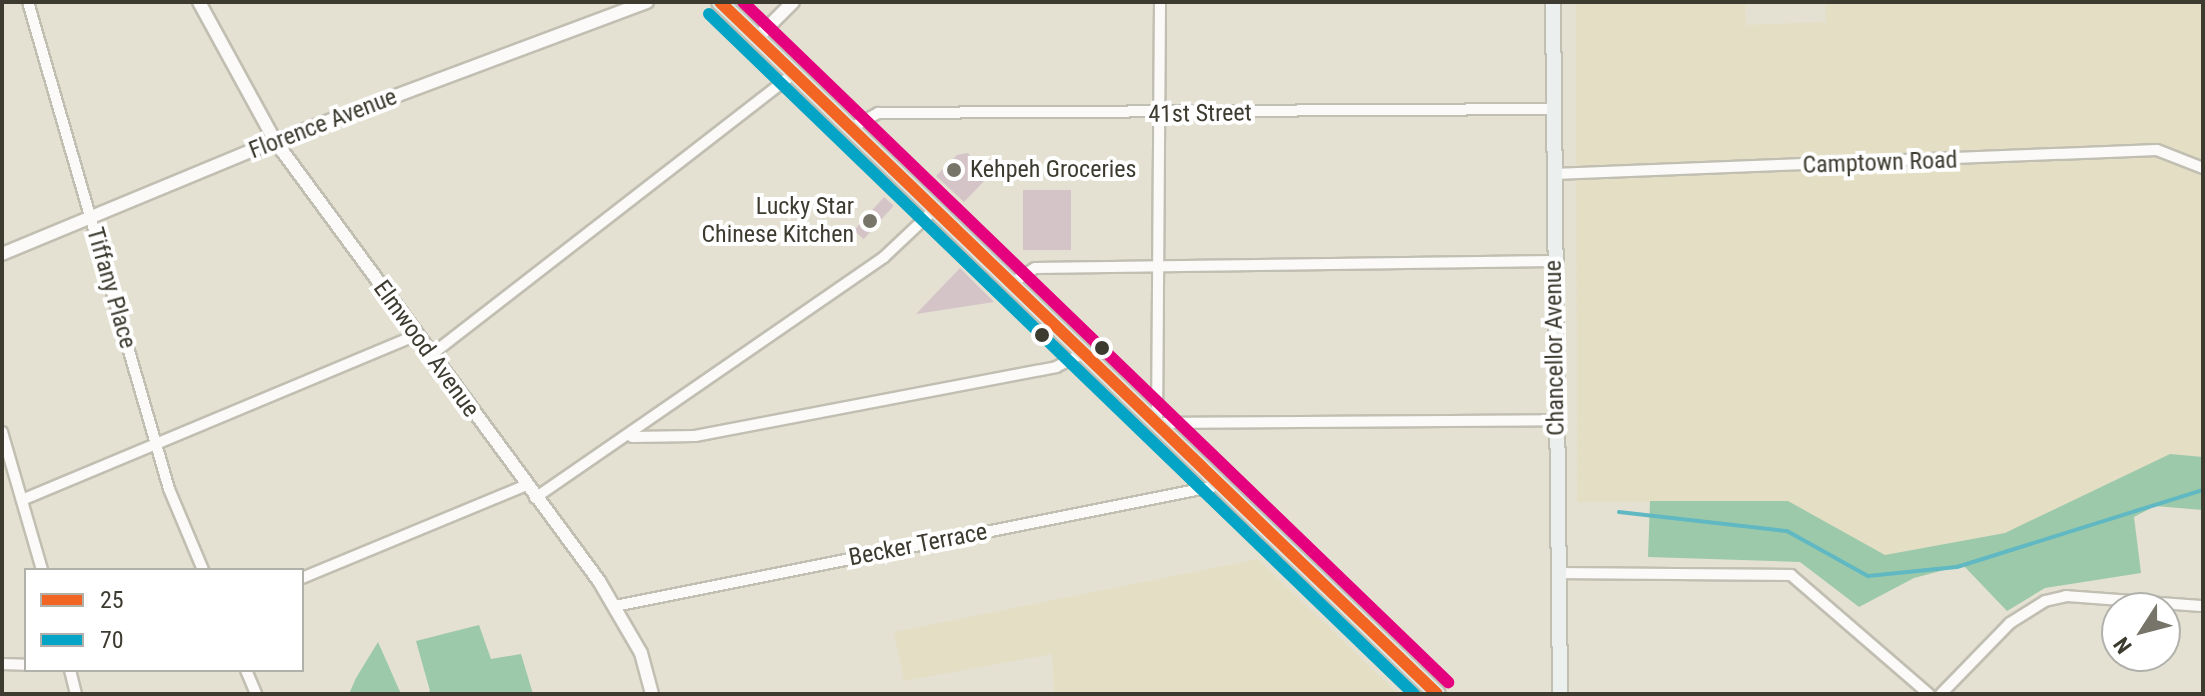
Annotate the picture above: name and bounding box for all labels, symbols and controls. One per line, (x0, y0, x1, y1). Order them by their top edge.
street label: Florence Avenue (245, 83, 401, 165)
street label: 41st Street (1148, 99, 1252, 129)
street label: Camptown Road (1802, 146, 1958, 180)
place label: Kehpeh Groceries (970, 156, 1136, 184)
marker: Kehpeh Groceries (945, 161, 963, 179)
place label: Lucky Star Chinese Kitchen (701, 193, 854, 249)
marker: Lucky Star Chinese Kitchen (861, 212, 879, 230)
street label: Tiffany Place (80, 224, 142, 352)
street label: Chancellor Avenue (1539, 260, 1571, 436)
street label: Elmwood Avenue (367, 275, 485, 423)
unlabelled marker (1034, 327, 1050, 343)
unlabelled marker (1094, 340, 1110, 356)
street label: Becker Terrace (846, 517, 990, 573)
legend (24, 568, 304, 672)
text: 25 (100, 586, 124, 614)
north arrow (2101, 592, 2181, 672)
text: 70 (100, 626, 124, 654)
text: N (2109, 632, 2137, 658)

